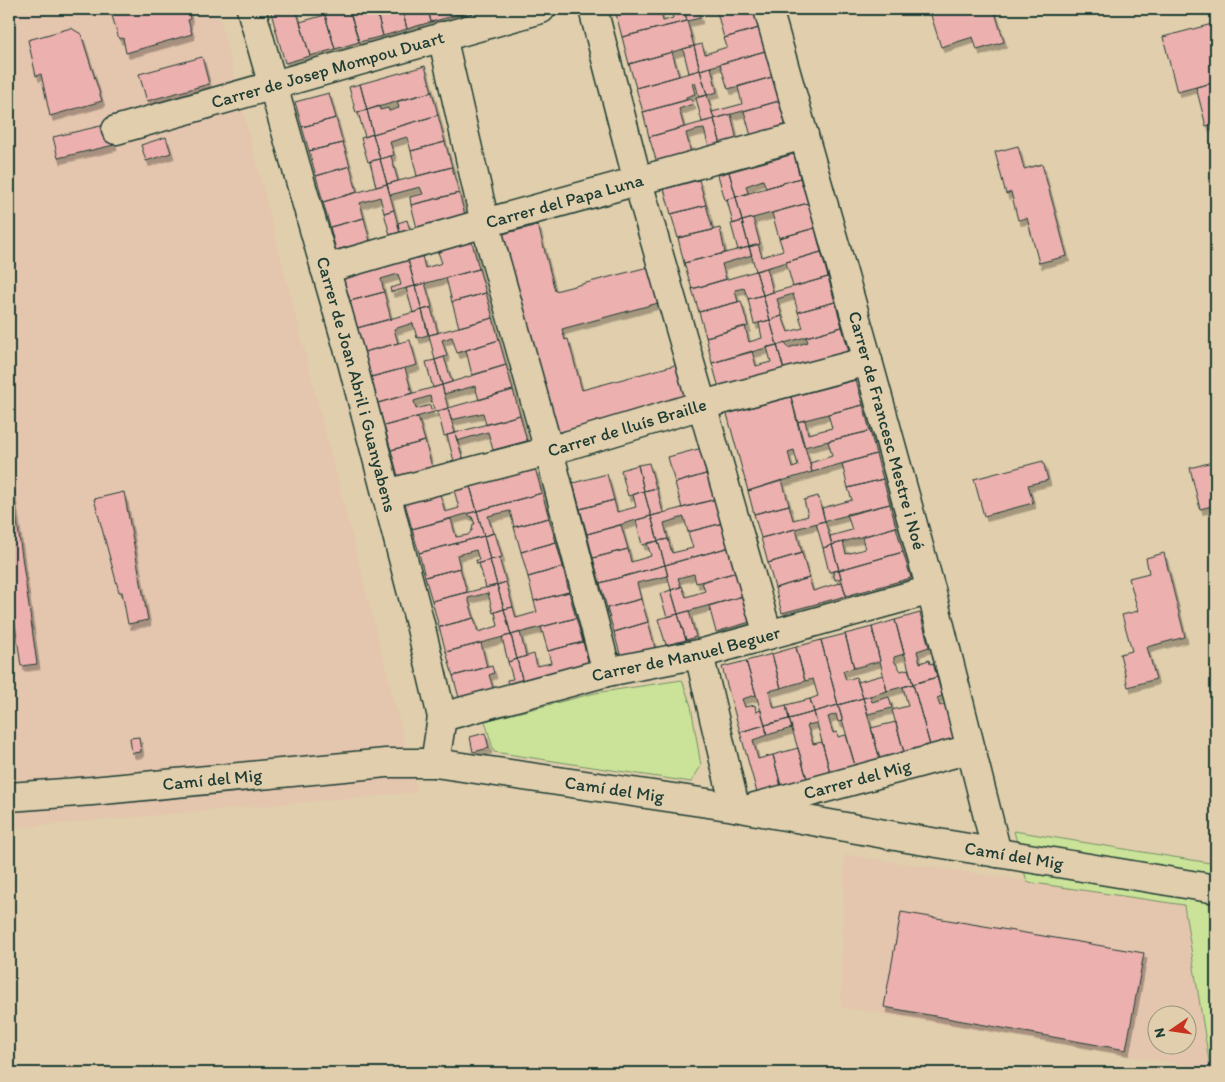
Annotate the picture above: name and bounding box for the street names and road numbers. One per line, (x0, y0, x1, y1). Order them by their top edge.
street label: Carrer de Josep Mompou Duart (209, 26, 447, 113)
street label: Carrer del Papa Luna (483, 169, 646, 233)
street label: Carrer de Joan Abril i Guanyabens (311, 254, 402, 515)
street label: Carrer de Francesc Mestre i Noé (843, 309, 930, 552)
street label: Carrer de lluís Braille (545, 393, 709, 462)
street label: Carrer de Manuel Beguer (589, 621, 783, 687)
street label: Carrer del Mig (801, 754, 914, 804)
street label: Camí del Mig (161, 764, 264, 795)
street label: Camí del Mig (563, 771, 666, 808)
street label: Camí del Mig (963, 837, 1066, 875)

